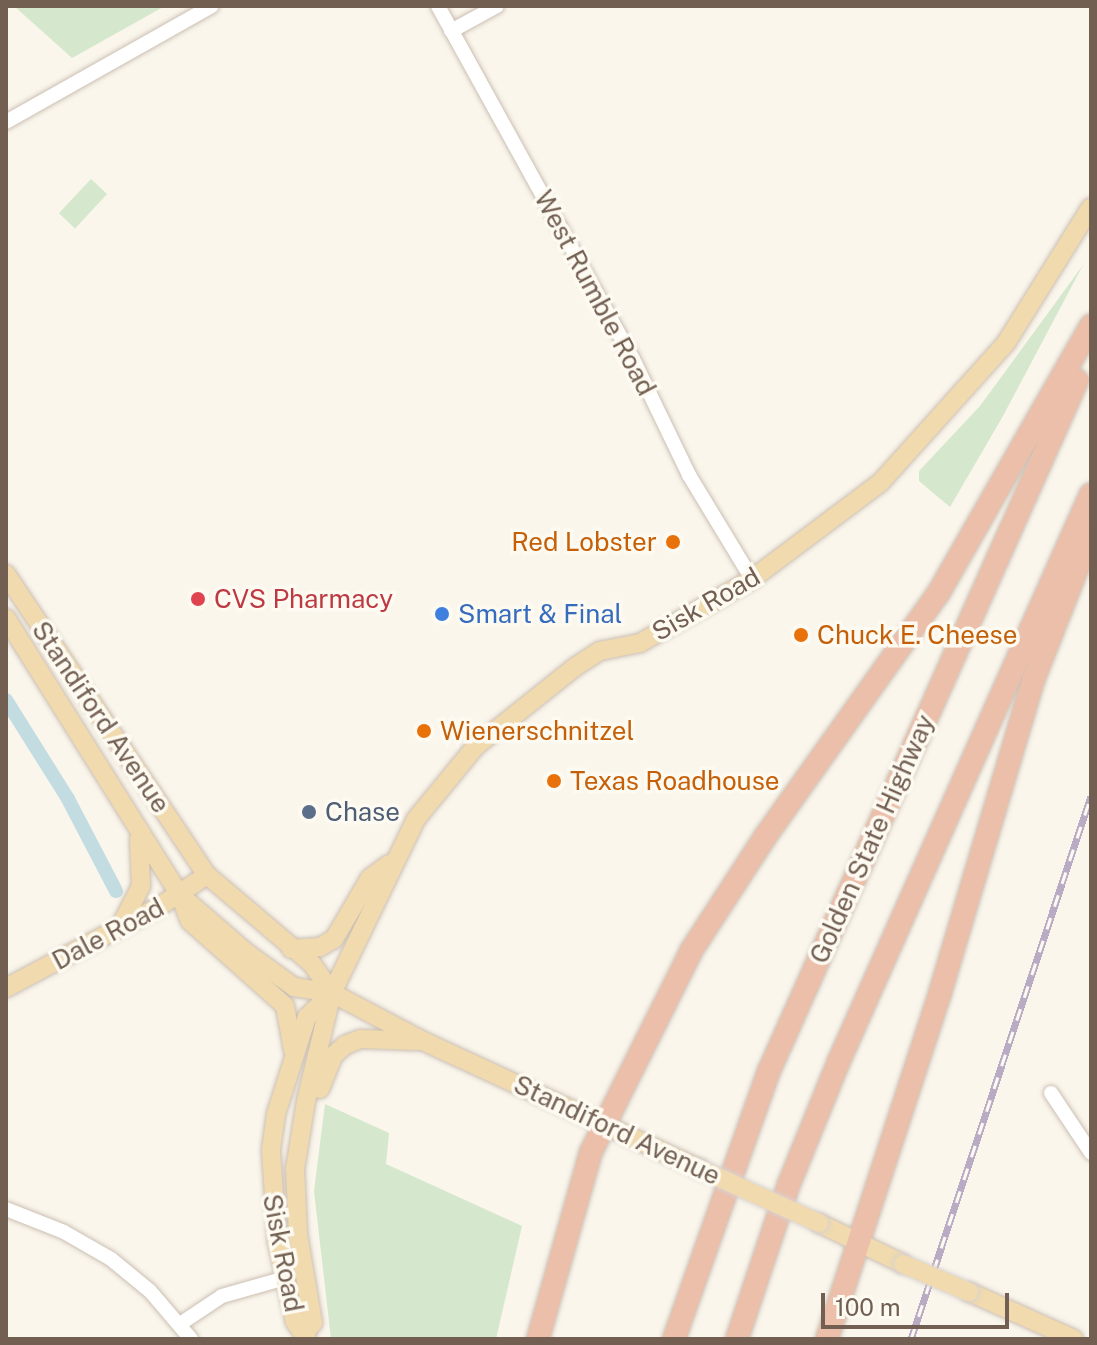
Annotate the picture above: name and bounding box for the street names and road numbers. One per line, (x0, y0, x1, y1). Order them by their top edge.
street label: West Rumble Road (528, 185, 662, 401)
street label: Sisk Road (646, 561, 766, 647)
street label: Standiford Avenue (25, 615, 177, 819)
street label: Golden State Highway (803, 710, 941, 968)
street label: Dale Road (47, 892, 169, 976)
street label: Standiford Avenue (509, 1068, 725, 1192)
street label: Sisk Road (256, 1191, 310, 1315)

